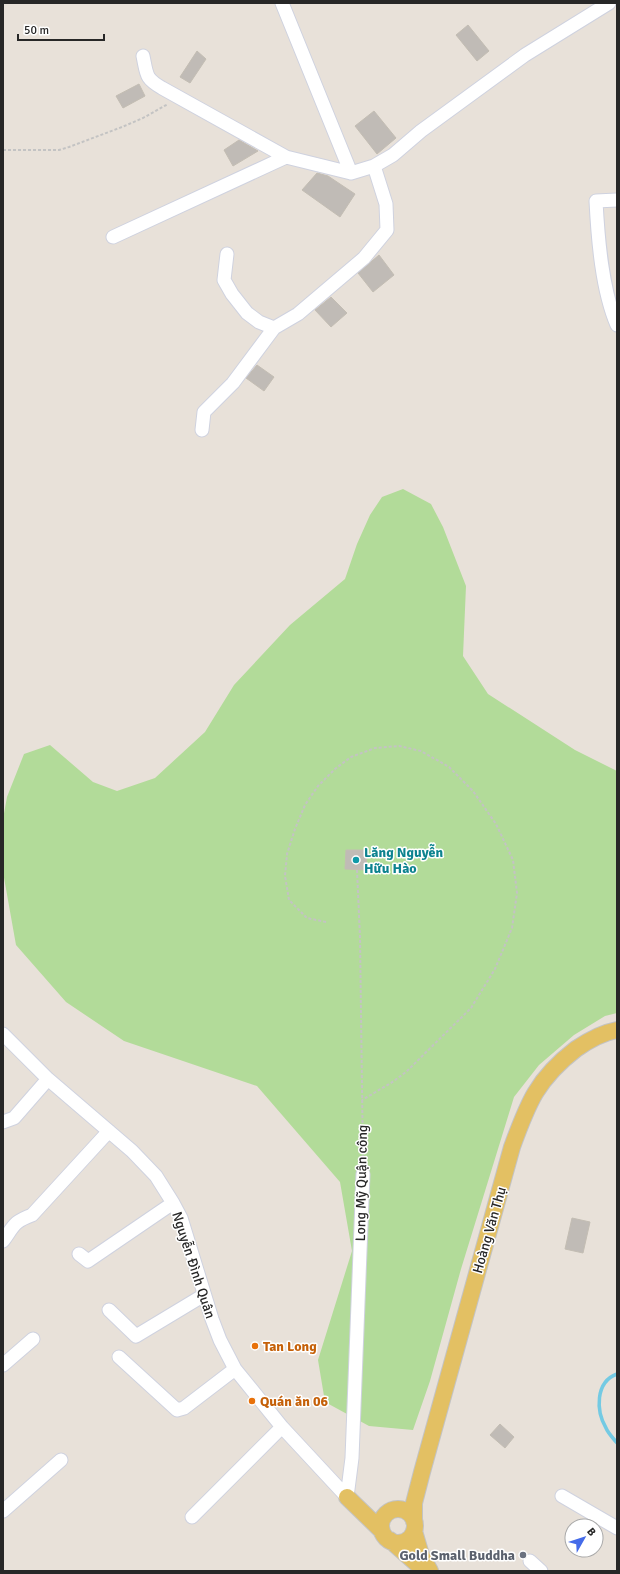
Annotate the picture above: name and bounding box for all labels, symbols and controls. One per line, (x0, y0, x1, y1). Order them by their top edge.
scale bar (18, 16, 104, 42)
text: 50 m (24, 23, 49, 38)
place label: Lăng Nguyễn Hữu Hào (364, 843, 443, 877)
marker: Lăng Nguyễn Hữu Hào (351, 855, 361, 865)
street label: Long Mỹ Quận công (352, 1125, 371, 1241)
street label: Hoàng Văn Thụ (469, 1185, 510, 1275)
street label: Nguyễn Đình Quân (168, 1209, 219, 1321)
place label: Tan Long (263, 1338, 317, 1355)
marker: Tan Long (250, 1341, 260, 1351)
place label: Quán ăn 06 (260, 1393, 328, 1410)
marker: Quán ăn 06 (247, 1396, 257, 1406)
north arrow (564, 1518, 604, 1558)
text: B (584, 1525, 599, 1539)
place label: Gold Small Buddha (399, 1547, 515, 1564)
marker: Gold Small Buddha (518, 1550, 528, 1560)

